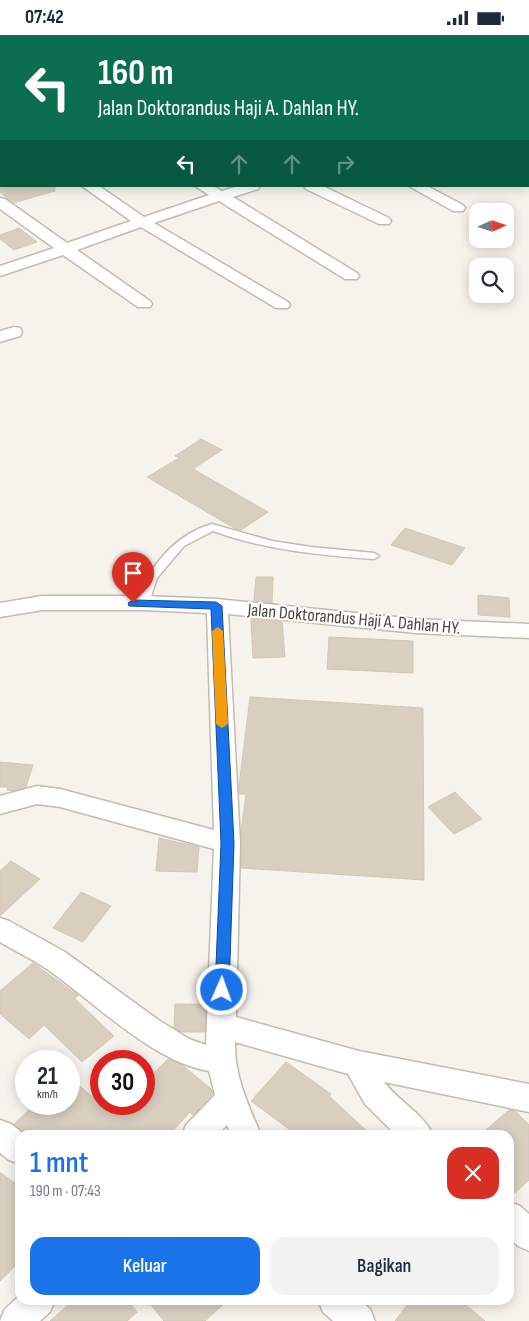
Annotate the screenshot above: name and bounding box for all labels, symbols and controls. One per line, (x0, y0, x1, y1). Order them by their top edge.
text: 07:42 (25, 6, 64, 29)
text: 160 m (98, 52, 174, 95)
icon: left (15, 55, 80, 120)
text: Jalan Doktorandus Haji A. Dahlan HY. (98, 95, 359, 122)
icon: left (172, 150, 200, 178)
icon: ahead (225, 150, 253, 178)
icon: ahead (278, 150, 306, 178)
icon: right (331, 150, 359, 178)
north arrow (469, 203, 514, 247)
map controls (469, 203, 514, 303)
button: search (469, 258, 514, 303)
pin (112, 552, 154, 603)
icon: arrive (119, 559, 147, 587)
street label: Jalan Doktorandus Haji A. Dahlan HY. (246, 599, 461, 639)
position arrow (195, 963, 247, 1015)
speed limit sign: 30 (90, 1050, 155, 1115)
text: 21 (37, 1061, 58, 1092)
text: km/h (37, 1087, 58, 1102)
text: 1 mnt (30, 1145, 88, 1181)
button: close (447, 1147, 499, 1199)
text: 190 m · 07:43 (30, 1182, 101, 1201)
button: Keluar (30, 1237, 260, 1295)
button: Bagikan (270, 1237, 499, 1295)

